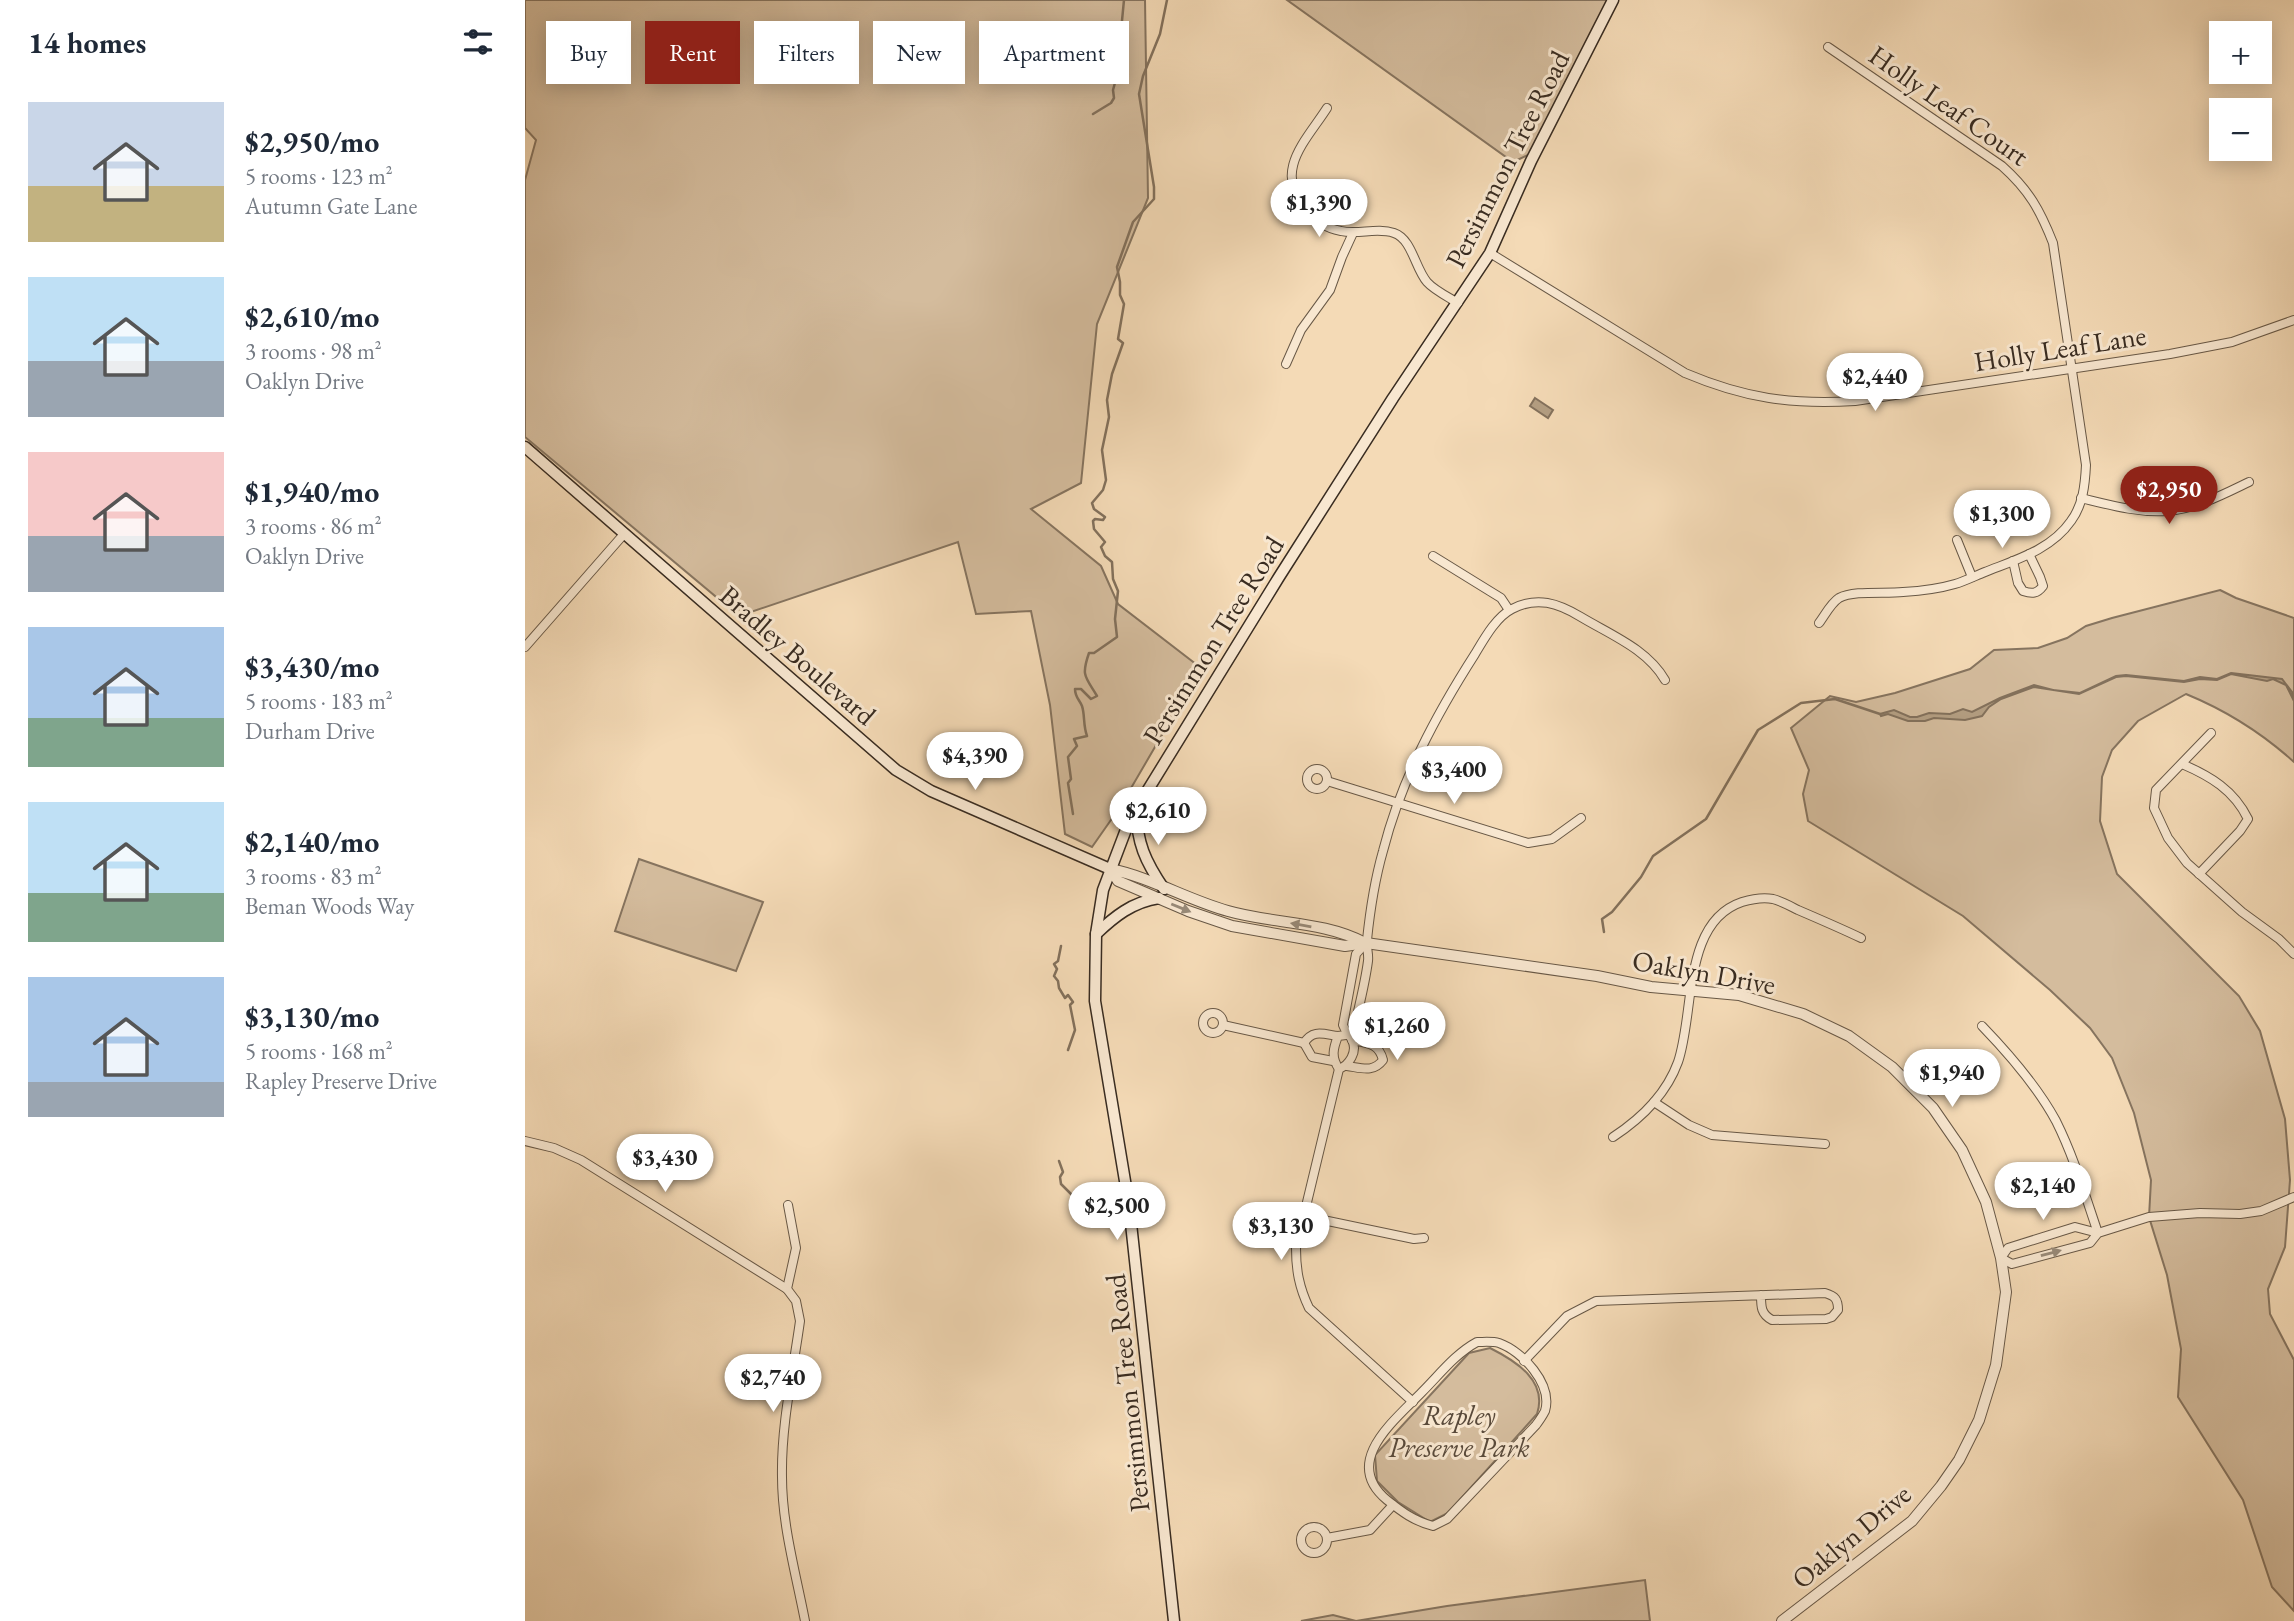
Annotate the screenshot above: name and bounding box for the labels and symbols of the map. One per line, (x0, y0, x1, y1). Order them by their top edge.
street label: Holly Leaf Court (1862, 37, 2036, 173)
street label: Persimmon Tree Road (1437, 44, 1578, 274)
pin: $1,390 (1262, 180, 1376, 239)
street label: Holly Leaf Lane (1971, 317, 2149, 379)
pin: $2,440 (1818, 354, 1932, 413)
pin: $2,950 (2112, 466, 2226, 526)
pin: $1,300 (1945, 490, 2059, 550)
street label: Persimmon Tree Road (1134, 528, 1292, 751)
street label: Bradley Boulevard (712, 577, 884, 733)
pin: $4,390 (918, 732, 1032, 792)
pin: $3,400 (1397, 746, 1511, 806)
pin: $2,610 (1101, 788, 1215, 847)
one-way arrow (1170, 902, 1191, 913)
one-way arrow (1290, 919, 1312, 930)
street label: Oaklyn Drive (1630, 942, 1779, 1002)
pin: $1,260 (1340, 1002, 1454, 1062)
pin: $1,940 (1895, 1050, 2009, 1109)
pin: $3,430 (608, 1134, 722, 1194)
pin: $2,140 (1986, 1162, 2100, 1222)
pin: $2,500 (1060, 1182, 1174, 1242)
pin: $3,130 (1224, 1202, 1338, 1262)
one-way arrow (2040, 1248, 2061, 1258)
street label: Persimmon Tree Road (1097, 1271, 1157, 1514)
pin: $2,740 (716, 1354, 830, 1414)
park label: Rapley Preserve Park (1388, 1397, 1530, 1465)
street label: Oaklyn Drive (1784, 1476, 1918, 1596)

